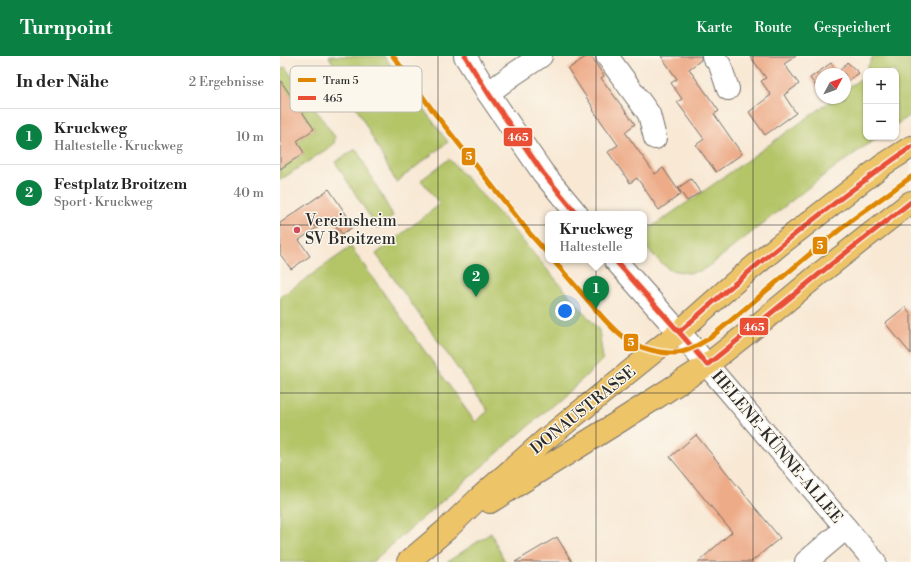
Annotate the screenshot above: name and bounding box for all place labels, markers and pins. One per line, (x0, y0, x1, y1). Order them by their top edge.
place label: Vereinsheim SV Broitzem (304, 211, 397, 249)
marker: Vereinsheim SV Broitzem (292, 225, 302, 235)
pin: 2 (463, 264, 489, 297)
pin: 1 (583, 276, 609, 309)

